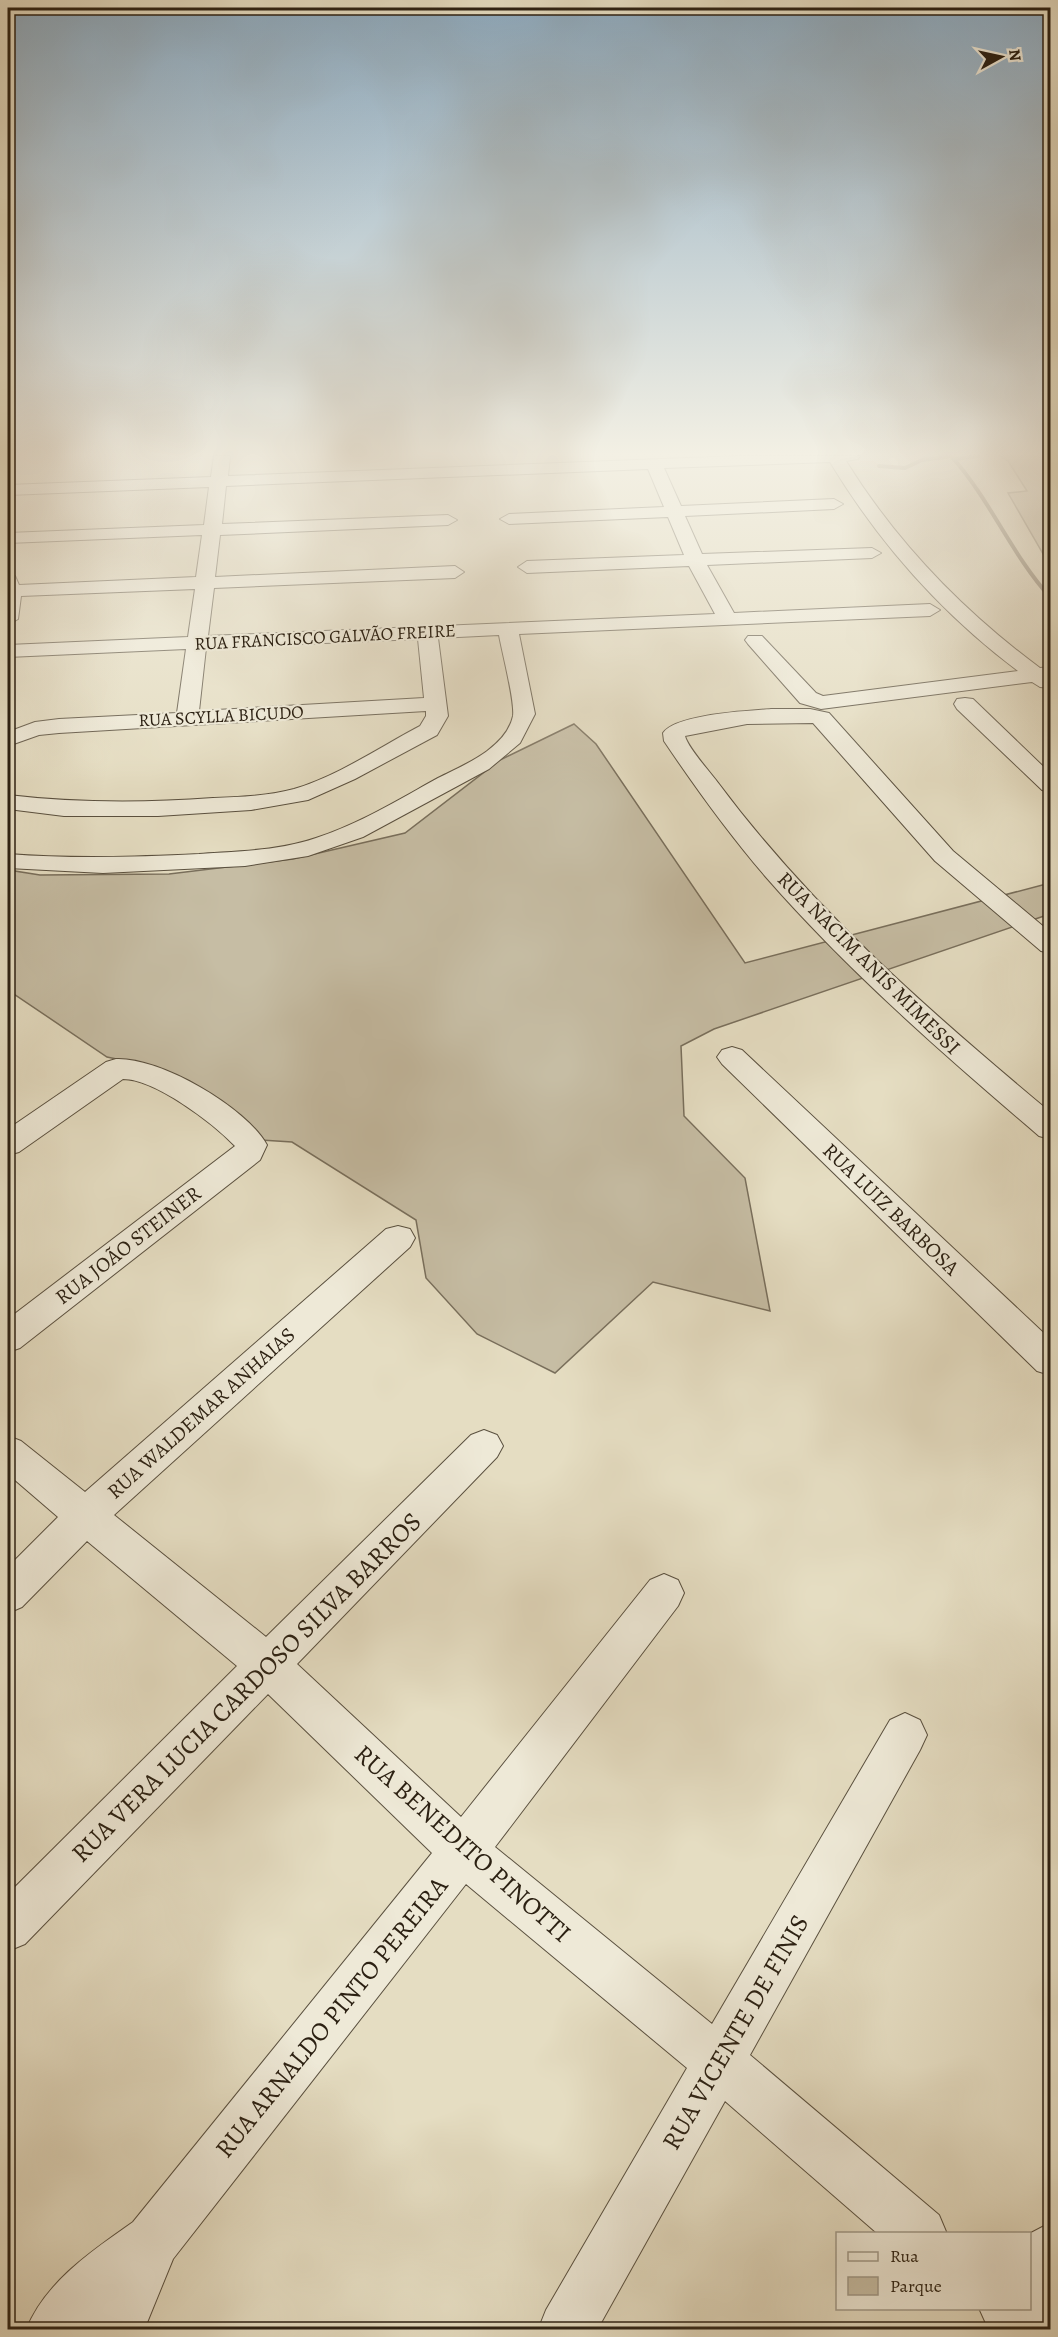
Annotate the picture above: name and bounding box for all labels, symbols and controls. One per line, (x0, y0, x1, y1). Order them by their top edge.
north arrow (971, 27, 1031, 87)
text: N (1003, 48, 1027, 63)
street label: RUA FRANCISCO GALVÃO FREIRE (194, 618, 456, 656)
street label: RUA SCYLLA BICUDO (138, 700, 304, 732)
street label: RUA NACIM ANIS MIMESSI (771, 865, 967, 1061)
street label: RUA LUIZ BARBOSA (817, 1137, 966, 1282)
street label: RUA JOÃO STEINER (49, 1179, 207, 1311)
street label: RUA WALDEMAR ANHAIAS (101, 1321, 301, 1505)
street label: RUA VERA LUCIA CARDOSO SILVA BARROS (64, 1505, 429, 1870)
street label: RUA BENEDITO PINOTTI (347, 1737, 579, 1950)
street label: RUA ARNALDO PINTO PEREIRA (207, 1869, 456, 2165)
street label: RUA VICENTE DE FINIS (654, 1908, 817, 2156)
legend (836, 2232, 1031, 2310)
text: Rua (890, 2244, 919, 2268)
text: Parque (890, 2274, 942, 2298)

